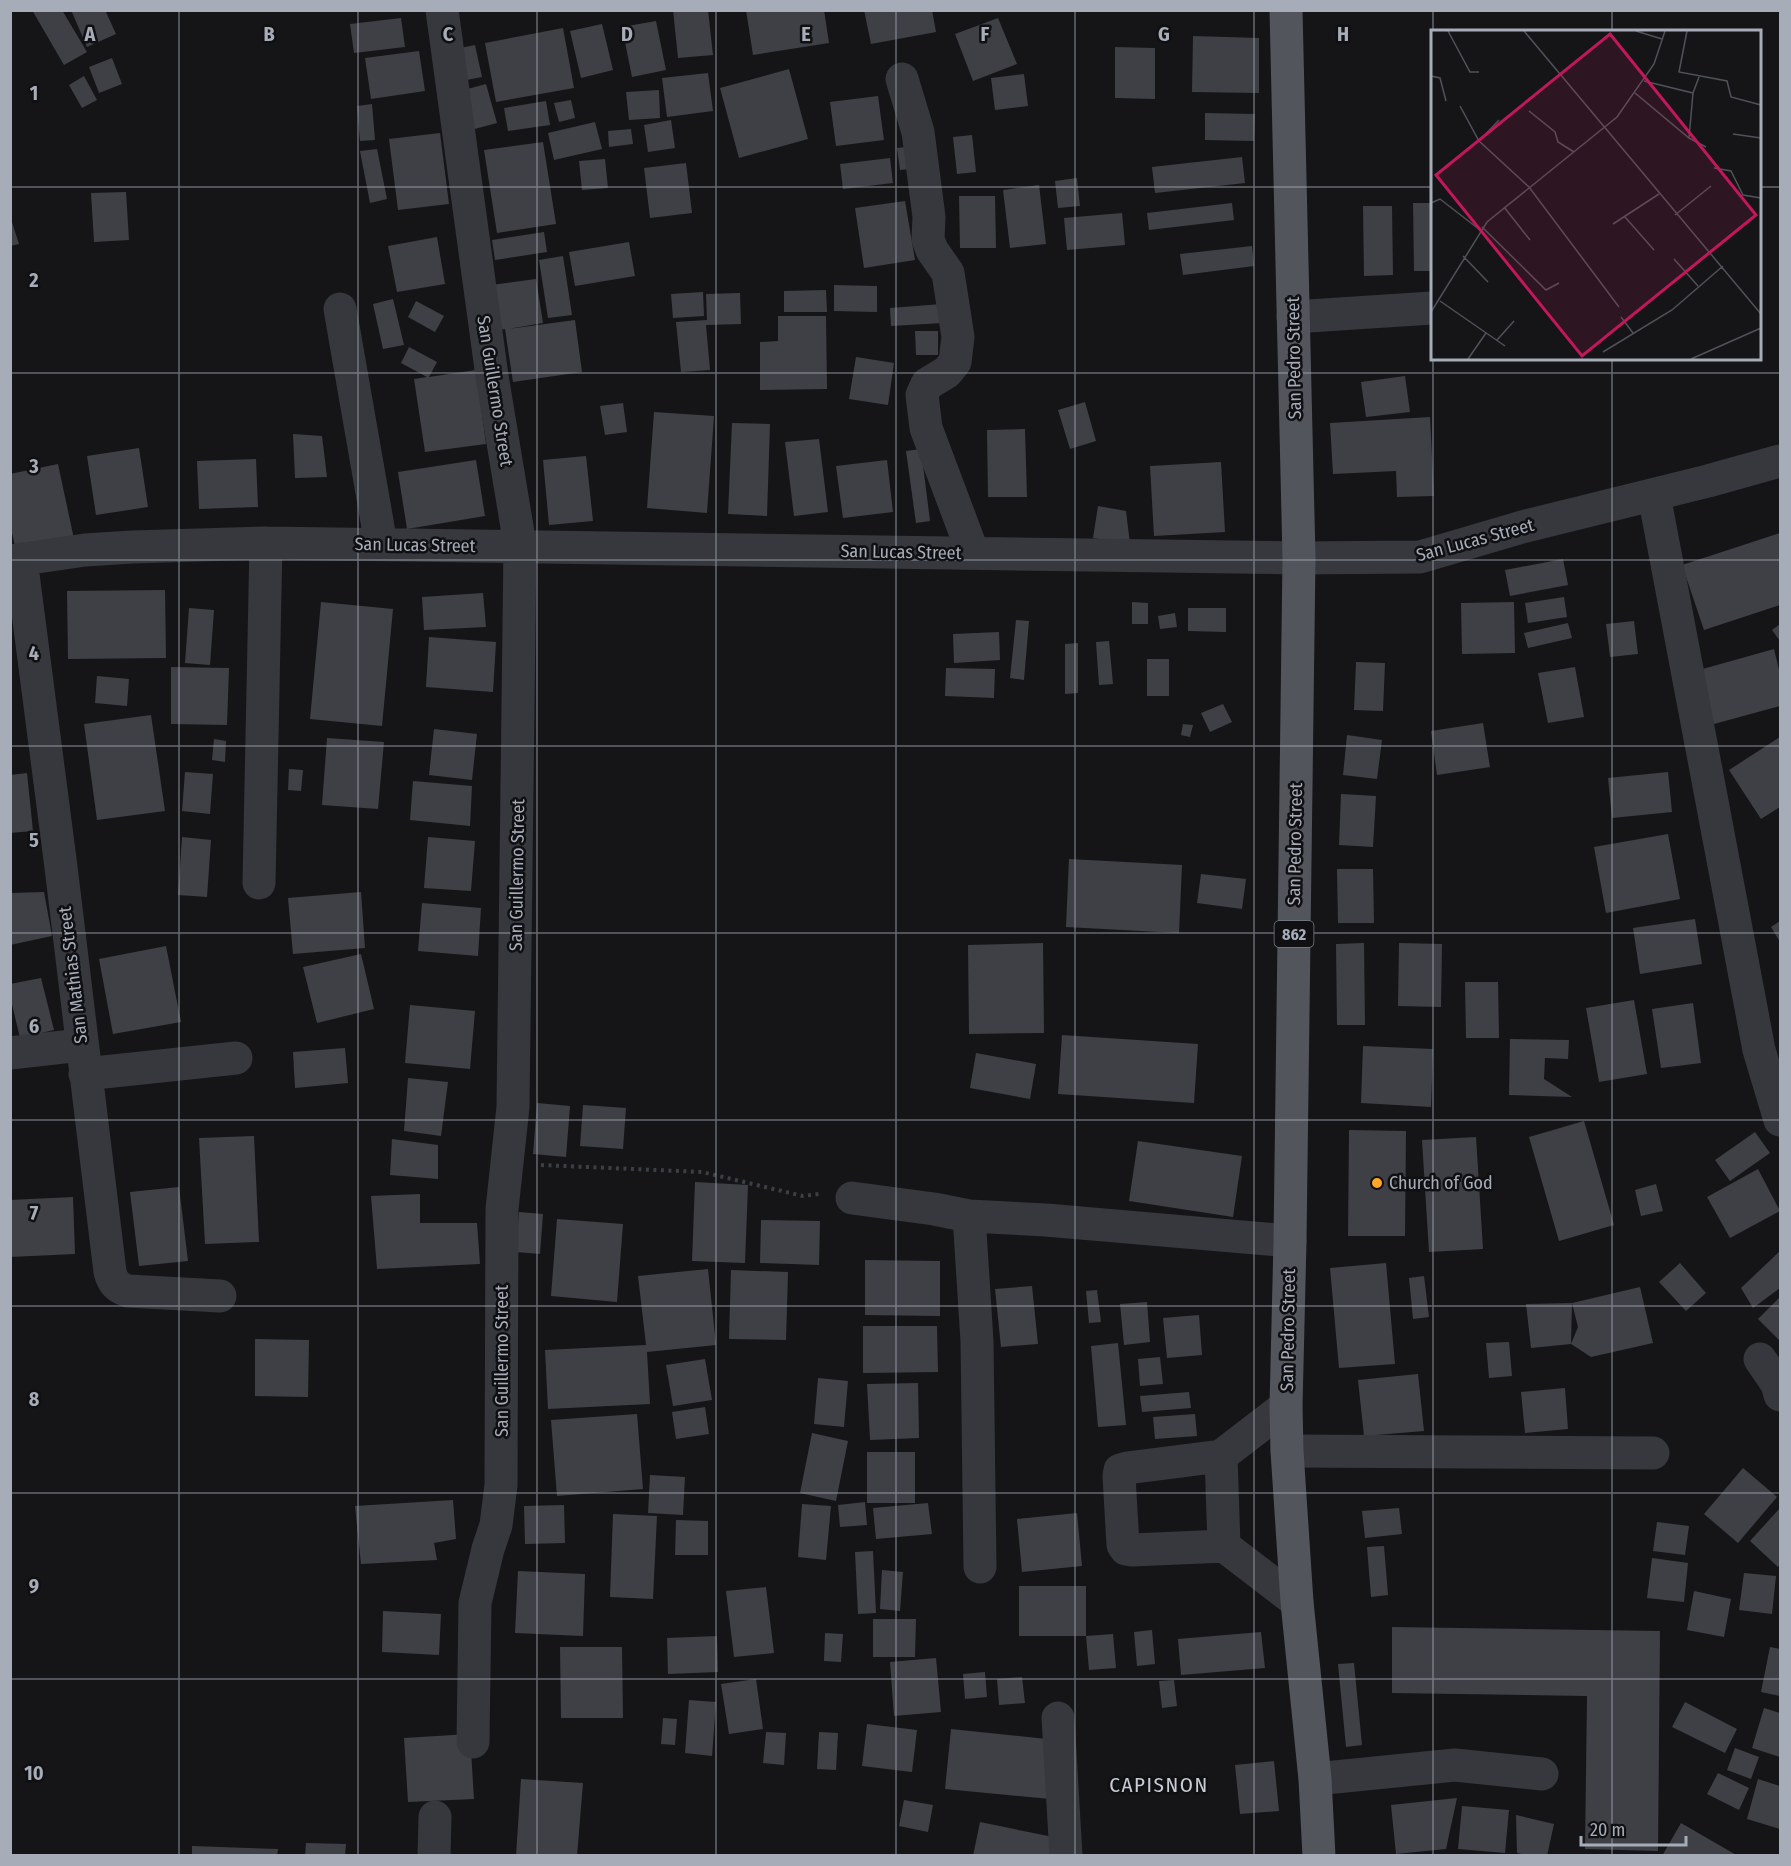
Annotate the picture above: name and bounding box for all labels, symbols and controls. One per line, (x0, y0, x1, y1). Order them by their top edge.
text: A (84, 22, 97, 46)
text: B (263, 22, 275, 46)
text: C (443, 22, 454, 46)
text: D (621, 22, 633, 46)
text: E (801, 22, 811, 46)
text: F (981, 22, 990, 46)
text: G (1158, 22, 1170, 46)
text: H (1337, 22, 1349, 46)
inset map (1431, 30, 1761, 360)
text: 1 (30, 81, 38, 105)
text: 2 (28, 268, 39, 292)
street label: San Pedro Street (1282, 296, 1306, 419)
street label: San Guillermo Street (472, 314, 518, 468)
text: 3 (28, 454, 39, 478)
street label: San Lucas Street (1414, 514, 1536, 566)
street label: San Lucas Street (354, 533, 476, 557)
street label: San Lucas Street (840, 540, 962, 564)
text: 4 (29, 641, 39, 665)
street label: San Pedro Street (1283, 782, 1307, 905)
street label: San Guillermo Street (505, 799, 529, 951)
text: 5 (29, 828, 39, 852)
street label: San Mathias Street (54, 905, 92, 1045)
road number: 862 (1274, 921, 1314, 947)
text: 6 (29, 1014, 39, 1038)
place label: Church of God (1389, 1172, 1493, 1194)
marker: Church of God (1370, 1176, 1384, 1190)
text: 7 (30, 1201, 39, 1225)
street label: San Pedro Street (1276, 1268, 1300, 1391)
street label: San Guillermo Street (491, 1285, 513, 1437)
text: 8 (29, 1387, 40, 1411)
text: 9 (29, 1574, 39, 1598)
text: 10 (24, 1761, 44, 1785)
district label: CAPISNON (1109, 1772, 1209, 1798)
scale bar (1581, 1809, 1686, 1847)
text: 20 m (1590, 1819, 1625, 1841)

